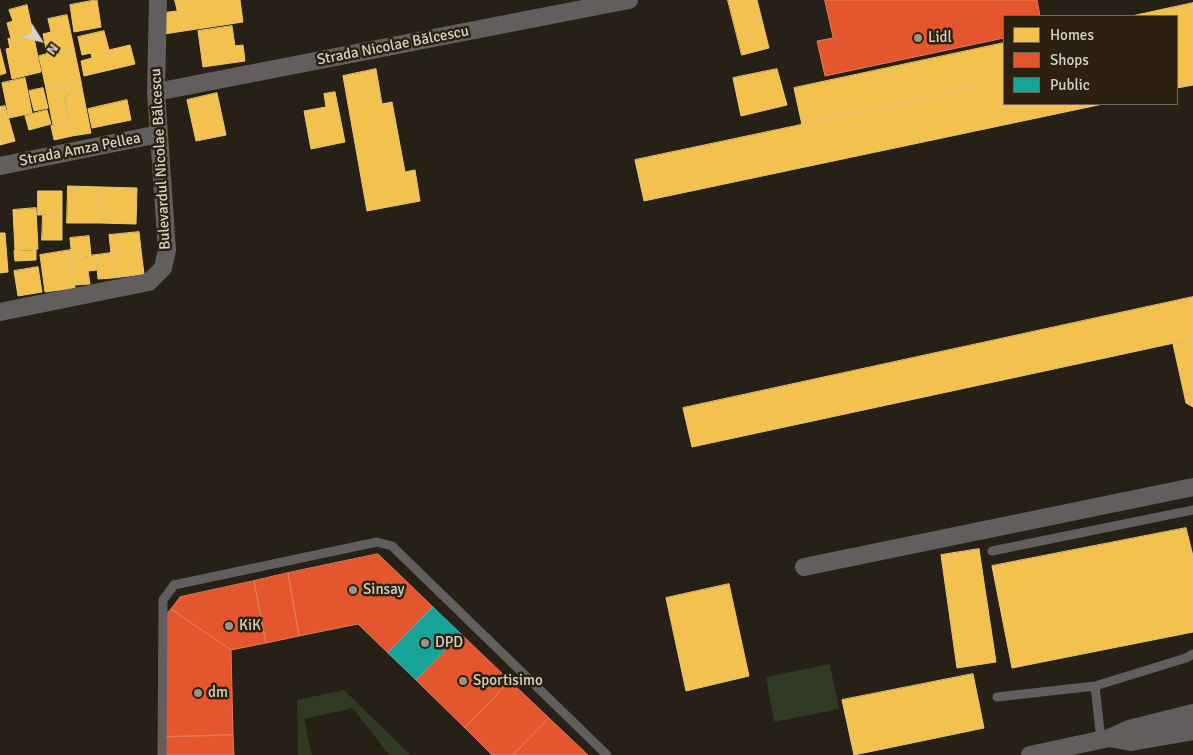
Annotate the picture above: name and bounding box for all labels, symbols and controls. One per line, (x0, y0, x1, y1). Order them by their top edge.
north arrow (15, 15, 65, 65)
legend (1003, 15, 1178, 105)
street label: Strada Nicolae Bălcescu (315, 22, 471, 70)
text: Homes (1050, 26, 1094, 44)
place label: Lidl (928, 29, 952, 47)
marker: Lidl (912, 32, 924, 44)
text: N (43, 40, 62, 58)
text: Shops (1050, 51, 1089, 69)
street label: Bulevardul Nicolae Bălcescu (147, 68, 175, 250)
text: Public (1050, 76, 1090, 94)
street label: Strada Amza Pellea (18, 129, 142, 171)
place label: Sinsay (363, 581, 405, 599)
marker: Sinsay (347, 584, 359, 596)
place label: KiK (239, 617, 261, 635)
marker: KiK (223, 620, 235, 632)
place label: DPD (435, 634, 463, 652)
marker: DPD (419, 637, 431, 649)
place label: Sportisimo (473, 672, 543, 690)
marker: Sportisimo (457, 675, 469, 687)
place label: dm (208, 684, 228, 702)
marker: dm (192, 687, 204, 699)

